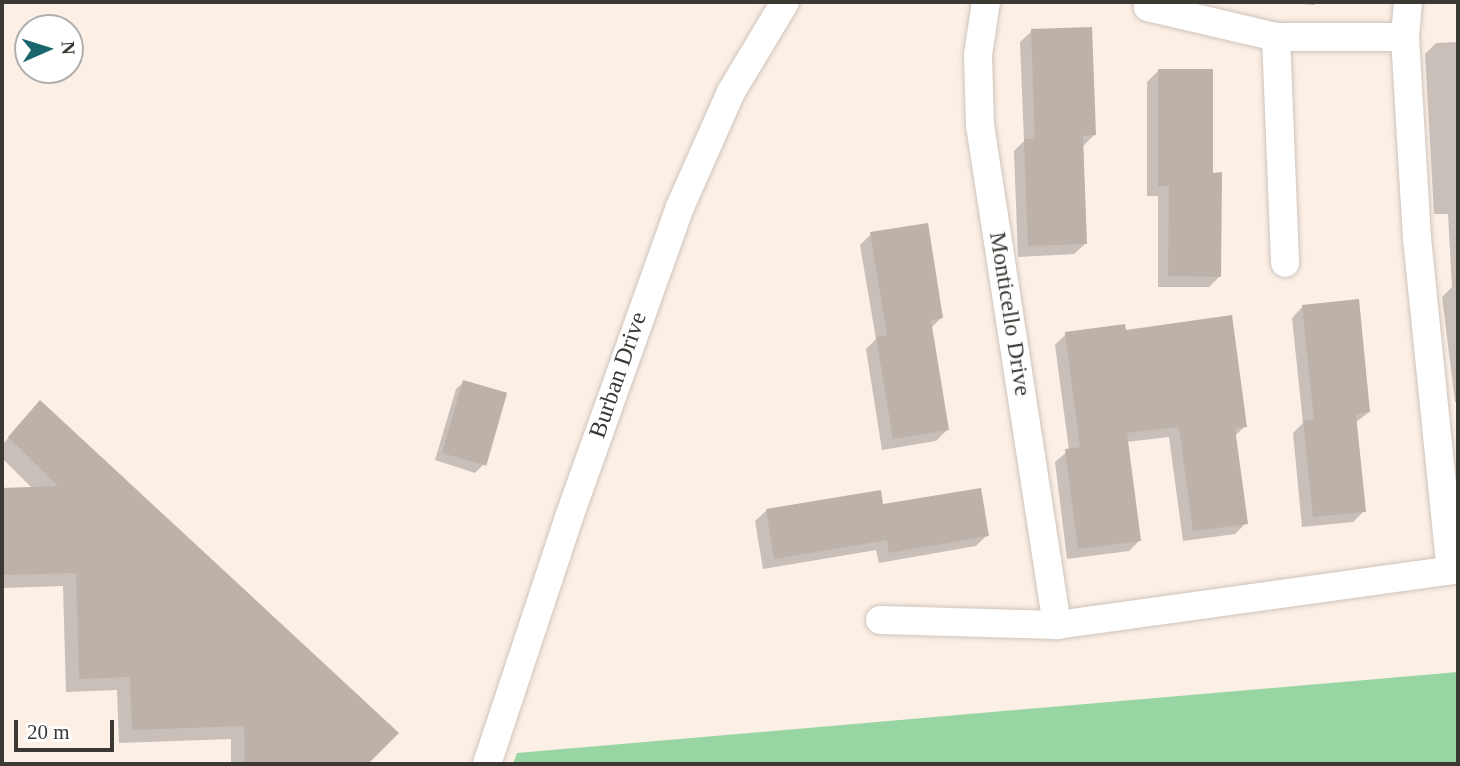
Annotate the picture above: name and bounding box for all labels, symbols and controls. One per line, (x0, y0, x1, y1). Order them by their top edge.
north arrow (14, 14, 84, 84)
text: N (58, 41, 79, 55)
street label: Monticello Drive (983, 230, 1037, 398)
street label: Burban Drive (583, 308, 653, 442)
scale bar (18, 706, 117, 750)
text: 20 m (27, 720, 70, 744)

